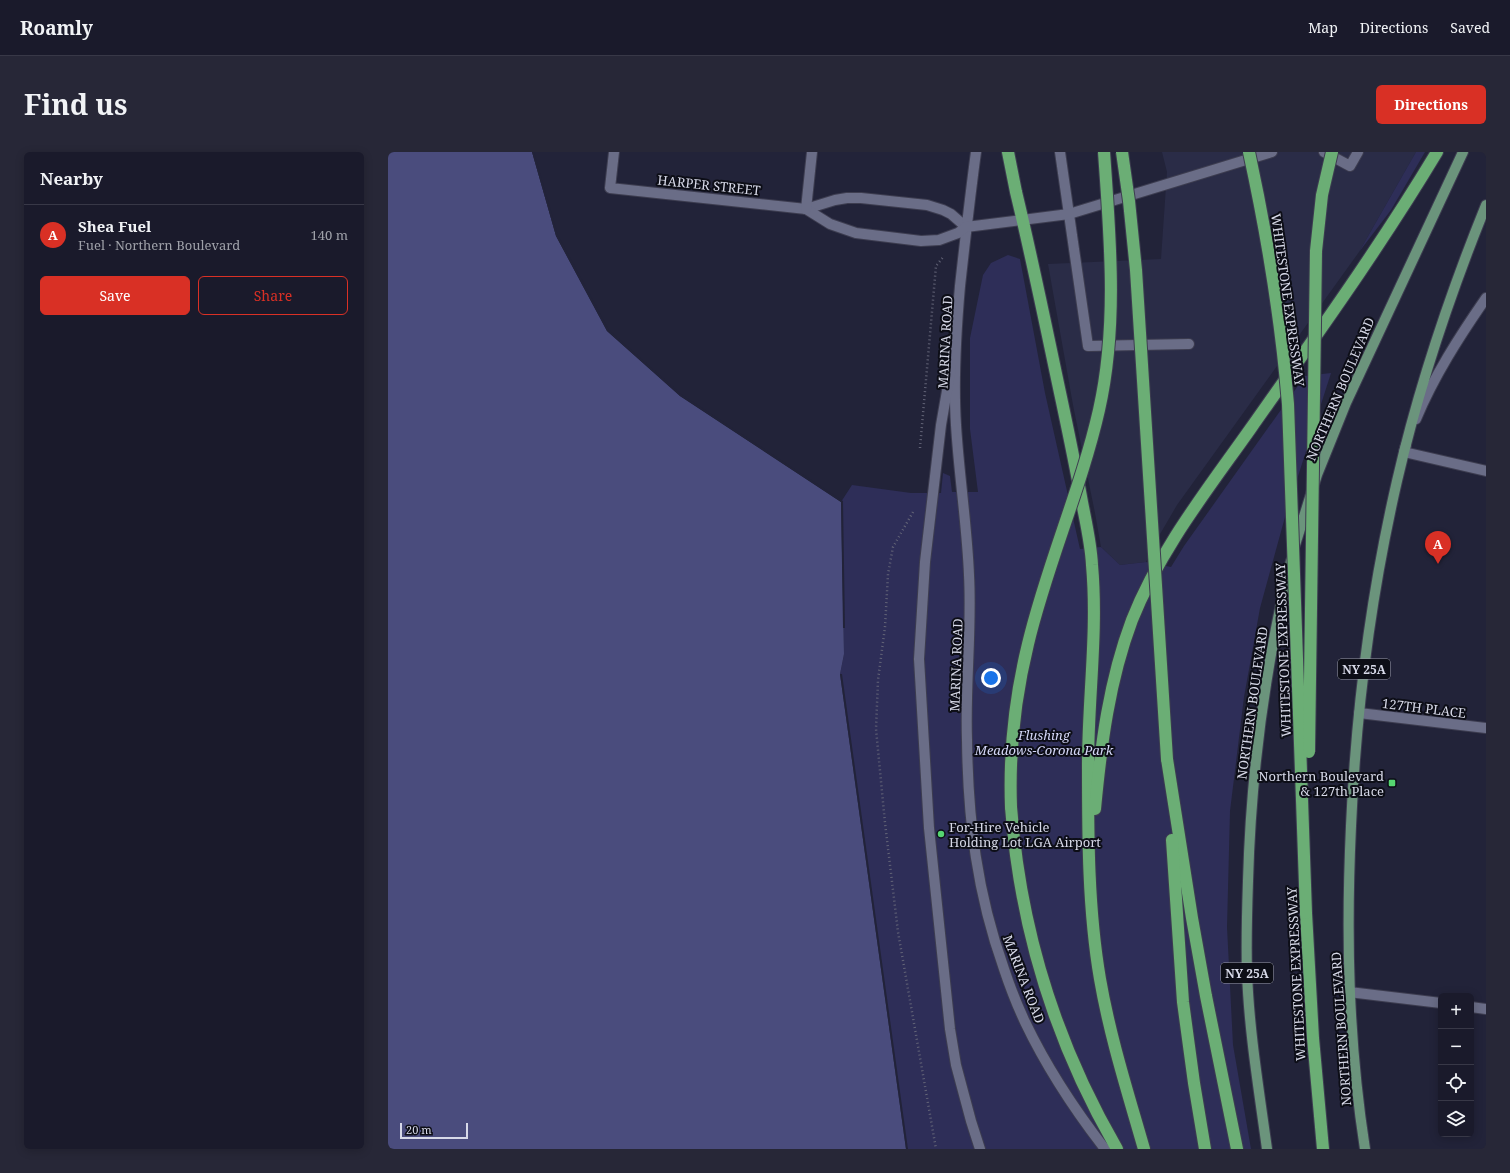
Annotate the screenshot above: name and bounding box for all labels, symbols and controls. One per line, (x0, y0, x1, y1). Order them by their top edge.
text: Roamly (20, 15, 93, 41)
text: Map (1308, 18, 1338, 37)
text: Directions (1360, 18, 1428, 37)
text: Saved (1450, 18, 1490, 37)
text: Find us (24, 85, 128, 123)
button: Directions (1376, 85, 1486, 124)
text: Nearby (40, 167, 103, 190)
street label: HARPER STREET (657, 171, 761, 199)
street label: WHITESTONE EXPRESSWAY (1267, 212, 1309, 388)
text: Shea Fuel (78, 216, 151, 236)
text: A (48, 226, 58, 244)
text: 140 m (311, 226, 348, 244)
text: Fuel · Northern Boulevard (78, 236, 240, 254)
button: Save (40, 276, 190, 315)
button: Share (198, 276, 348, 315)
street label: MARINA ROAD (934, 295, 956, 389)
street label: NORTHERN BOULEVARD (1302, 314, 1378, 464)
pin: A (1425, 531, 1451, 564)
street label: WHITESTONE EXPRESSWAY (1271, 562, 1295, 737)
street label: MARINA ROAD (945, 618, 967, 712)
street label: NORTHERN BOULEVARD (1232, 625, 1272, 781)
road number: NY 25A (1338, 659, 1390, 679)
your location (981, 668, 1001, 688)
street label: 127TH PLACE (1381, 694, 1467, 722)
park label: Flushing Meadows-Corona Park (974, 726, 1114, 759)
place label: Northern Boulevard & 127th Place (1259, 767, 1384, 800)
marker: Northern Boulevard & 127th Place (1387, 778, 1397, 788)
place label: For-Hire Vehicle Holding Lot LGA Airport (949, 818, 1101, 851)
marker: For-Hire Vehicle Holding Lot LGA Airport (936, 829, 946, 839)
street label: WHITESTONE EXPRESSWAY (1282, 886, 1310, 1062)
street label: MARINA ROAD (999, 932, 1049, 1026)
street label: NORTHERN BOULEVARD (1327, 951, 1355, 1107)
road number: NY 25A (1221, 963, 1273, 983)
map controls (1438, 993, 1474, 1137)
button: + (1438, 993, 1474, 1029)
button: − (1438, 1029, 1474, 1065)
button: locate (1438, 1065, 1474, 1101)
button: layers (1438, 1101, 1474, 1137)
scale bar (400, 1121, 468, 1140)
text: 20 m (406, 1122, 432, 1137)

